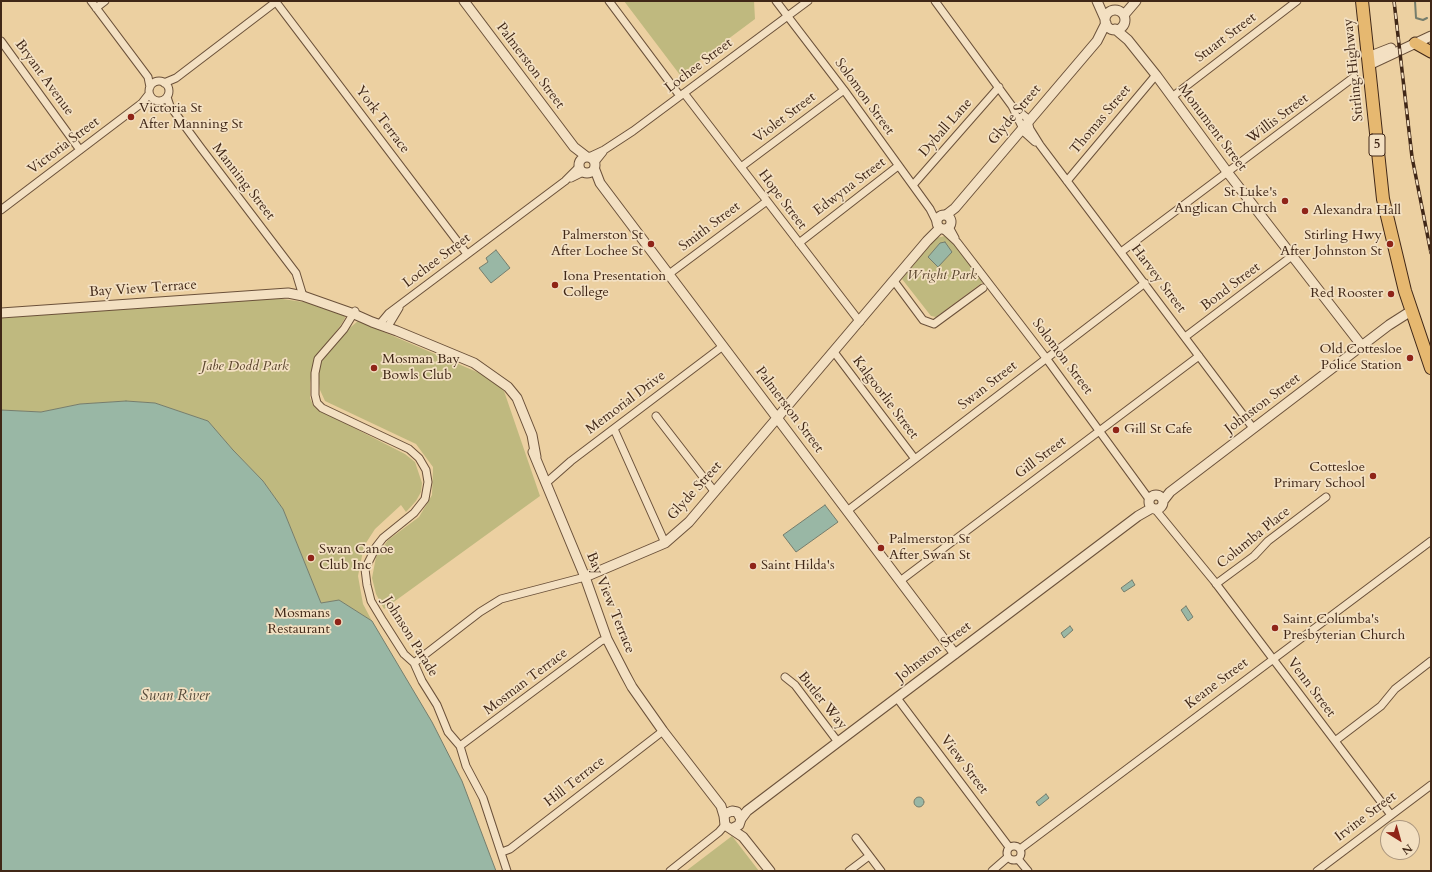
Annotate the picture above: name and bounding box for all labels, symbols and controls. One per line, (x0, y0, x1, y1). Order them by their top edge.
street label: Stuart Street (1192, 10, 1260, 66)
street label: Stirling Highway (1340, 18, 1368, 122)
street label: Palmerston Street (492, 20, 568, 112)
street label: Lochee Street (662, 35, 736, 97)
street label: Bryant Avenue (11, 37, 77, 119)
street label: Solomon Street (831, 55, 897, 139)
street label: Monument Street (1174, 81, 1250, 175)
street label: Glyde Street (985, 82, 1045, 148)
street label: Thomas Street (1067, 82, 1135, 158)
street label: York Terrace (351, 83, 413, 157)
street label: Violet Street (751, 89, 819, 147)
street label: Willis Street (1244, 90, 1312, 148)
street label: Dyball Lane (916, 95, 976, 161)
place label: Victoria St After Manning St (139, 101, 243, 134)
marker: Victoria St After Manning St (126, 112, 136, 122)
street label: Victoria Street (25, 114, 103, 178)
road number: 5 (1369, 134, 1385, 156)
street label: Manning Street (208, 140, 278, 224)
street label: Edwyna Street (811, 154, 889, 220)
street label: Hope Street (754, 167, 810, 233)
place label: St Luke's Anglican Church (1174, 185, 1277, 218)
marker: St Luke's Anglican Church (1280, 196, 1290, 206)
street label: Smith Street (676, 199, 744, 255)
place label: Alexandra Hall (1313, 203, 1401, 219)
marker: Alexandra Hall (1300, 206, 1310, 216)
place label: Palmerston St After Lochee St (551, 228, 643, 260)
place label: Stirling Hwy After Johnston St (1280, 228, 1382, 260)
street label: Lochee Street (400, 230, 474, 292)
marker: Palmerston St After Lochee St (646, 239, 656, 249)
marker: Stirling Hwy After Johnston St (1385, 239, 1395, 249)
street label: Harvey Street (1127, 242, 1189, 316)
street label: Bond Street (1198, 259, 1264, 315)
park label: Wright Park (907, 268, 977, 284)
place label: Iona Presentation College (563, 269, 666, 302)
street label: Bay View Terrace (89, 277, 197, 301)
marker: Iona Presentation College (550, 280, 560, 290)
place label: Red Rooster (1310, 286, 1383, 302)
marker: Red Rooster (1386, 289, 1396, 299)
street label: Solomon Street (1028, 316, 1096, 398)
place label: Old Cottesloe Police Station (1319, 342, 1402, 374)
place label: Mosman Bay Bowls Club (382, 352, 460, 384)
street label: Kalgoorlie Street (848, 353, 922, 443)
marker: Old Cottesloe Police Station (1405, 353, 1415, 363)
street label: Swan Street (955, 358, 1021, 414)
park label: Jabe Dodd Park (201, 359, 289, 375)
marker: Mosman Bay Bowls Club (369, 363, 379, 373)
street label: Palmerston Street (751, 364, 827, 456)
street label: Memorial Drive (583, 368, 669, 438)
street label: Johnston Street (1222, 370, 1304, 438)
place label: Gill St Cafe (1124, 422, 1192, 438)
marker: Gill St Cafe (1111, 425, 1121, 435)
street label: Gill Street (1012, 433, 1070, 483)
street label: Glyde Street (664, 458, 726, 524)
place label: Cottesloe Primary School (1274, 460, 1365, 492)
marker: Cottesloe Primary School (1368, 471, 1378, 481)
street label: Columba Place (1214, 503, 1294, 573)
place label: Palmerston St After Swan St (889, 532, 970, 564)
place label: Swan Canoe Club Inc (319, 542, 394, 574)
marker: Palmerston St After Swan St (876, 543, 886, 553)
street label: Bay View Terrace (582, 550, 638, 656)
marker: Swan Canoe Club Inc (306, 553, 316, 563)
place label: Saint Hilda's (761, 558, 835, 574)
marker: Saint Hilda's (748, 561, 758, 571)
street label: Johnson Parade (379, 594, 441, 680)
place label: Mosmans Restaurant (268, 606, 330, 638)
place label: Saint Columba's Presbyterian Church (1283, 612, 1405, 644)
marker: Mosmans Restaurant (333, 617, 343, 627)
street label: Johnston Street (893, 618, 975, 686)
marker: Saint Columba's Presbyterian Church (1270, 623, 1280, 633)
street label: Mosman Terrace (481, 645, 571, 719)
street label: Keane Street (1182, 655, 1252, 713)
street label: Venn Street (1283, 655, 1339, 721)
street label: Butler Way (794, 669, 850, 733)
water label: Swan River (140, 688, 210, 706)
street label: View Street (936, 732, 992, 798)
street label: Hill Terrace (541, 753, 609, 811)
street label: Irvine Street (1332, 788, 1400, 846)
north arrow (1380, 820, 1420, 860)
text: N (1399, 840, 1415, 858)

